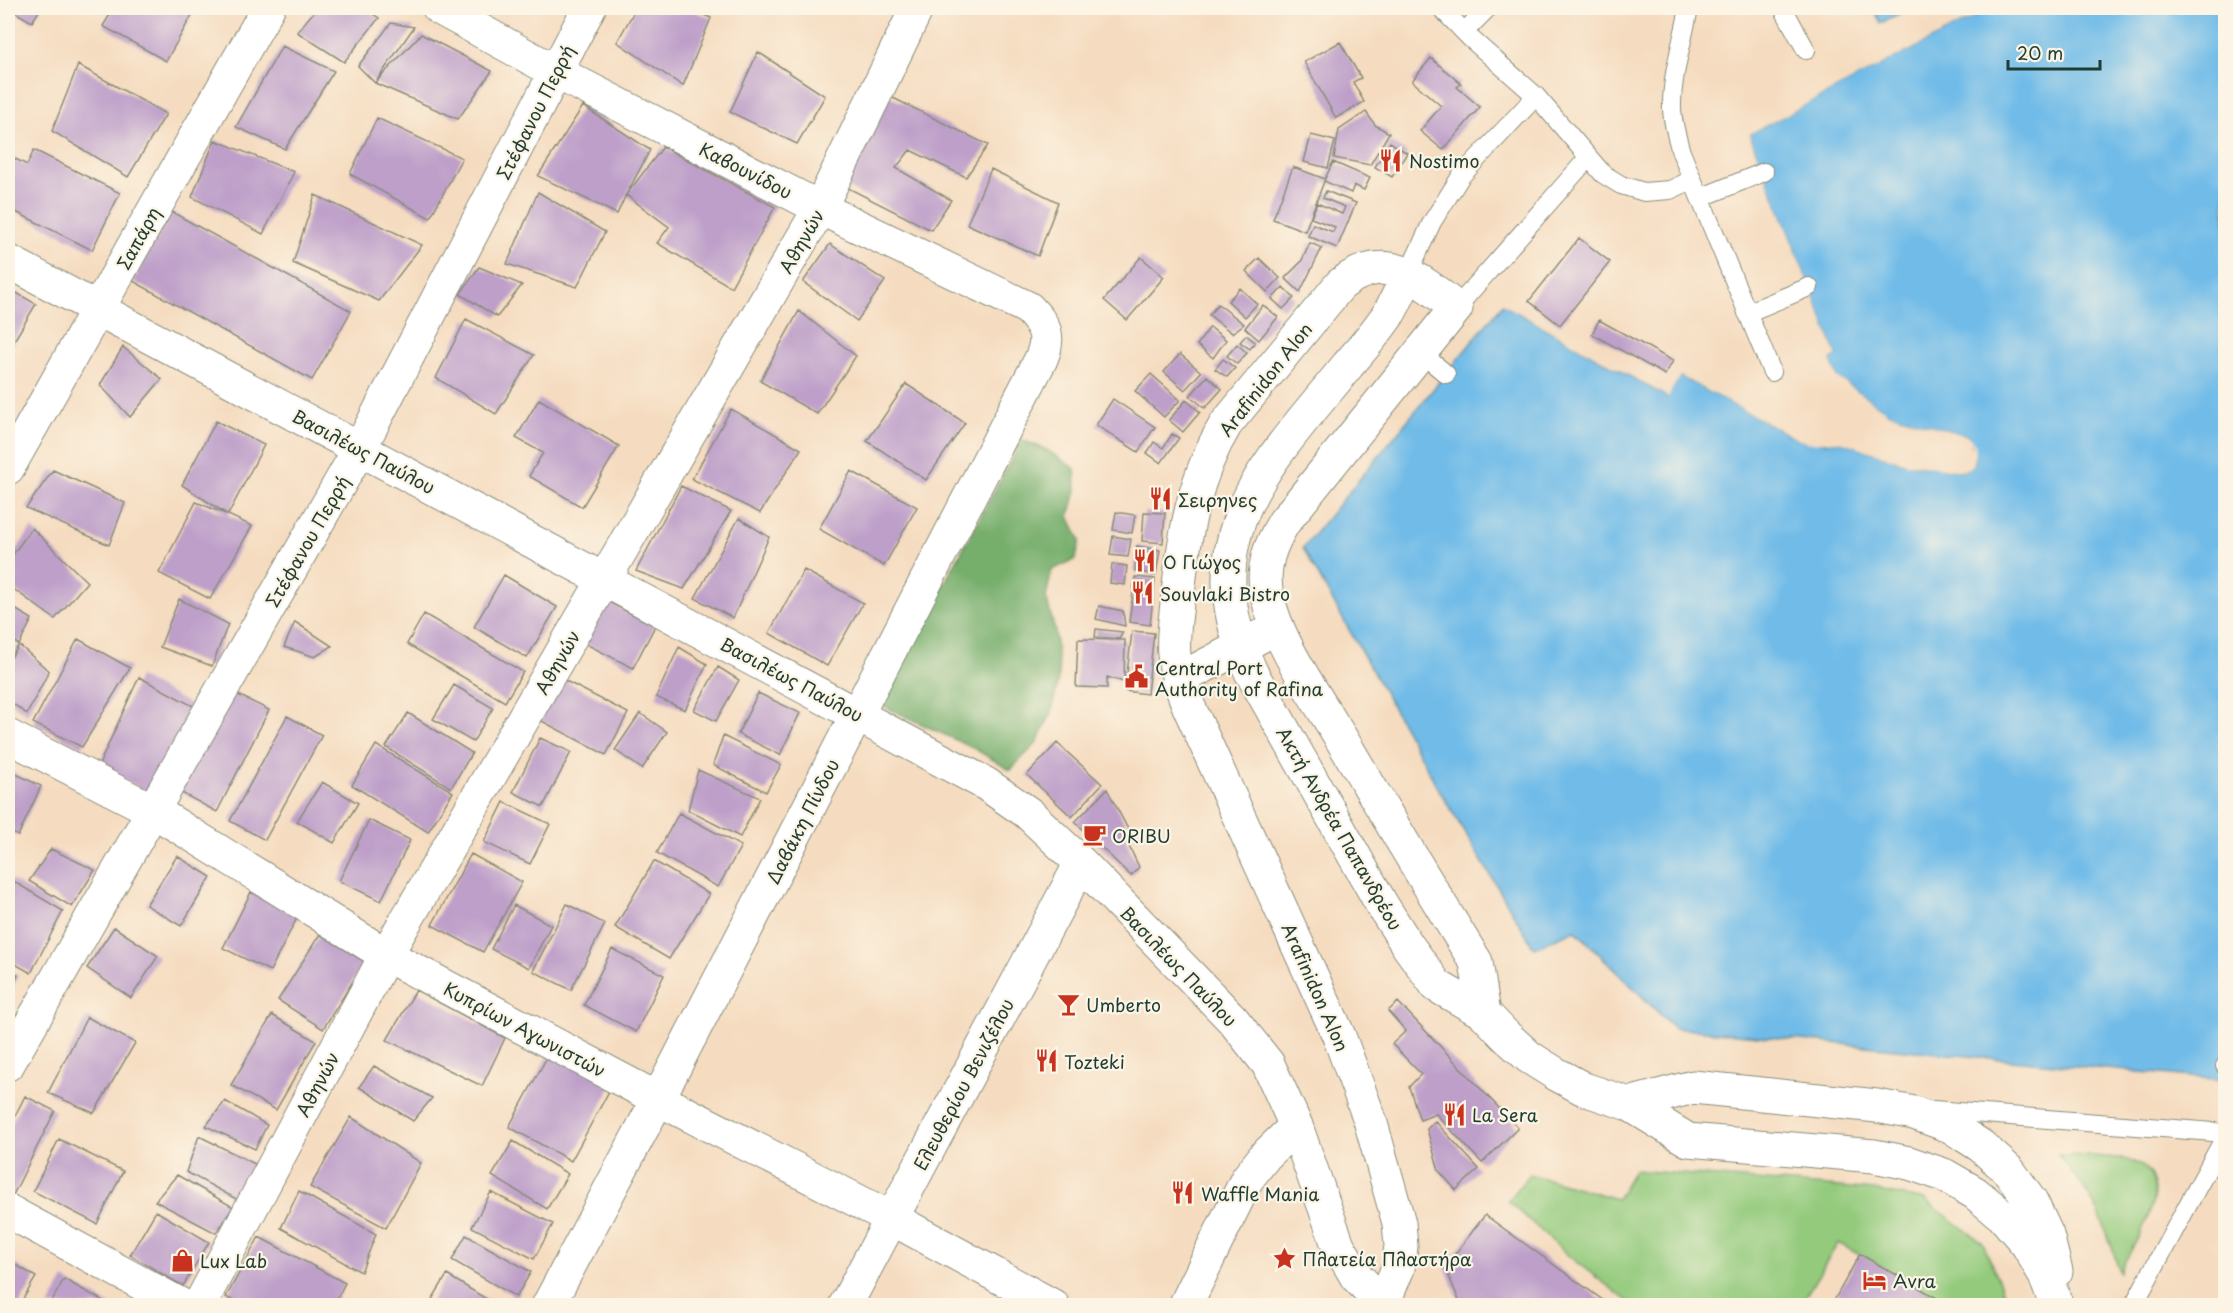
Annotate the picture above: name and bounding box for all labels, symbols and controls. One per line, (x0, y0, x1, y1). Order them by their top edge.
scale bar (2008, 33, 2100, 71)
text: 20 m (2017, 39, 2063, 66)
street label: Στέφανου Περρή (489, 40, 581, 184)
street label: Καβουνίδου (695, 135, 797, 205)
restaurant icon: Nostimo (1378, 147, 1404, 173)
place label: Nostimo (1409, 147, 1479, 174)
street label: Σαπάρη (110, 202, 166, 274)
street label: Αθηνών (772, 204, 830, 278)
street label: Arafinidon Alon (1212, 316, 1318, 442)
street label: Βασιλέως Παύλου (288, 402, 440, 500)
street label: Στέφανου Περρή (258, 470, 356, 612)
restaurant icon: Σειρηνες (1147, 486, 1173, 512)
place label: Σειρηνες (1178, 486, 1257, 513)
restaurant icon: Ο Γιώγος (1132, 548, 1158, 574)
place label: Ο Γιώγος (1163, 548, 1241, 575)
restaurant icon: Souvlaki Bistro (1129, 580, 1155, 606)
place label: Souvlaki Bistro (1160, 580, 1290, 607)
street label: Αθηνών (528, 625, 586, 699)
street label: Βασιλέως Παύλου (716, 630, 868, 728)
place label: Central Port Authority of Rafina (1155, 654, 1324, 702)
public building icon: Central Port Authority of Rafina (1124, 664, 1150, 690)
street label: Ακτή Ανδρέα Παπανδρέου (1271, 721, 1409, 935)
street label: Δαβάκη Πίνδου (759, 754, 845, 888)
cafe icon: ORIBU (1081, 822, 1107, 848)
place label: ORIBU (1112, 822, 1171, 849)
street label: Βασιλέως Παύλου (1114, 900, 1244, 1032)
street label: Arafinidon Alon (1276, 918, 1356, 1056)
street label: Κυπρίων Αγωνιστών (439, 975, 611, 1083)
bar icon: Umberto (1055, 991, 1081, 1017)
place label: Umberto (1086, 991, 1161, 1018)
street label: Ελευθερίου Βενιζέλου (906, 993, 1020, 1175)
street label: Αθηνών (289, 1047, 345, 1121)
restaurant icon: Tozteki (1033, 1048, 1059, 1074)
place label: Tozteki (1064, 1048, 1125, 1075)
restaurant icon: La Sera (1441, 1101, 1467, 1127)
place label: La Sera (1472, 1101, 1538, 1128)
restaurant icon: Waffle Mania (1170, 1180, 1196, 1206)
place label: Waffle Mania (1201, 1180, 1319, 1207)
place icon: Πλατεία Πλαστήρα (1271, 1245, 1297, 1271)
place label: Πλατεία Πλαστήρα (1302, 1245, 1472, 1272)
shop icon: Lux Lab (169, 1247, 195, 1273)
place label: Lux Lab (200, 1247, 267, 1274)
hotel icon: Avra (1862, 1267, 1888, 1293)
place label: Avra (1893, 1267, 1937, 1294)

